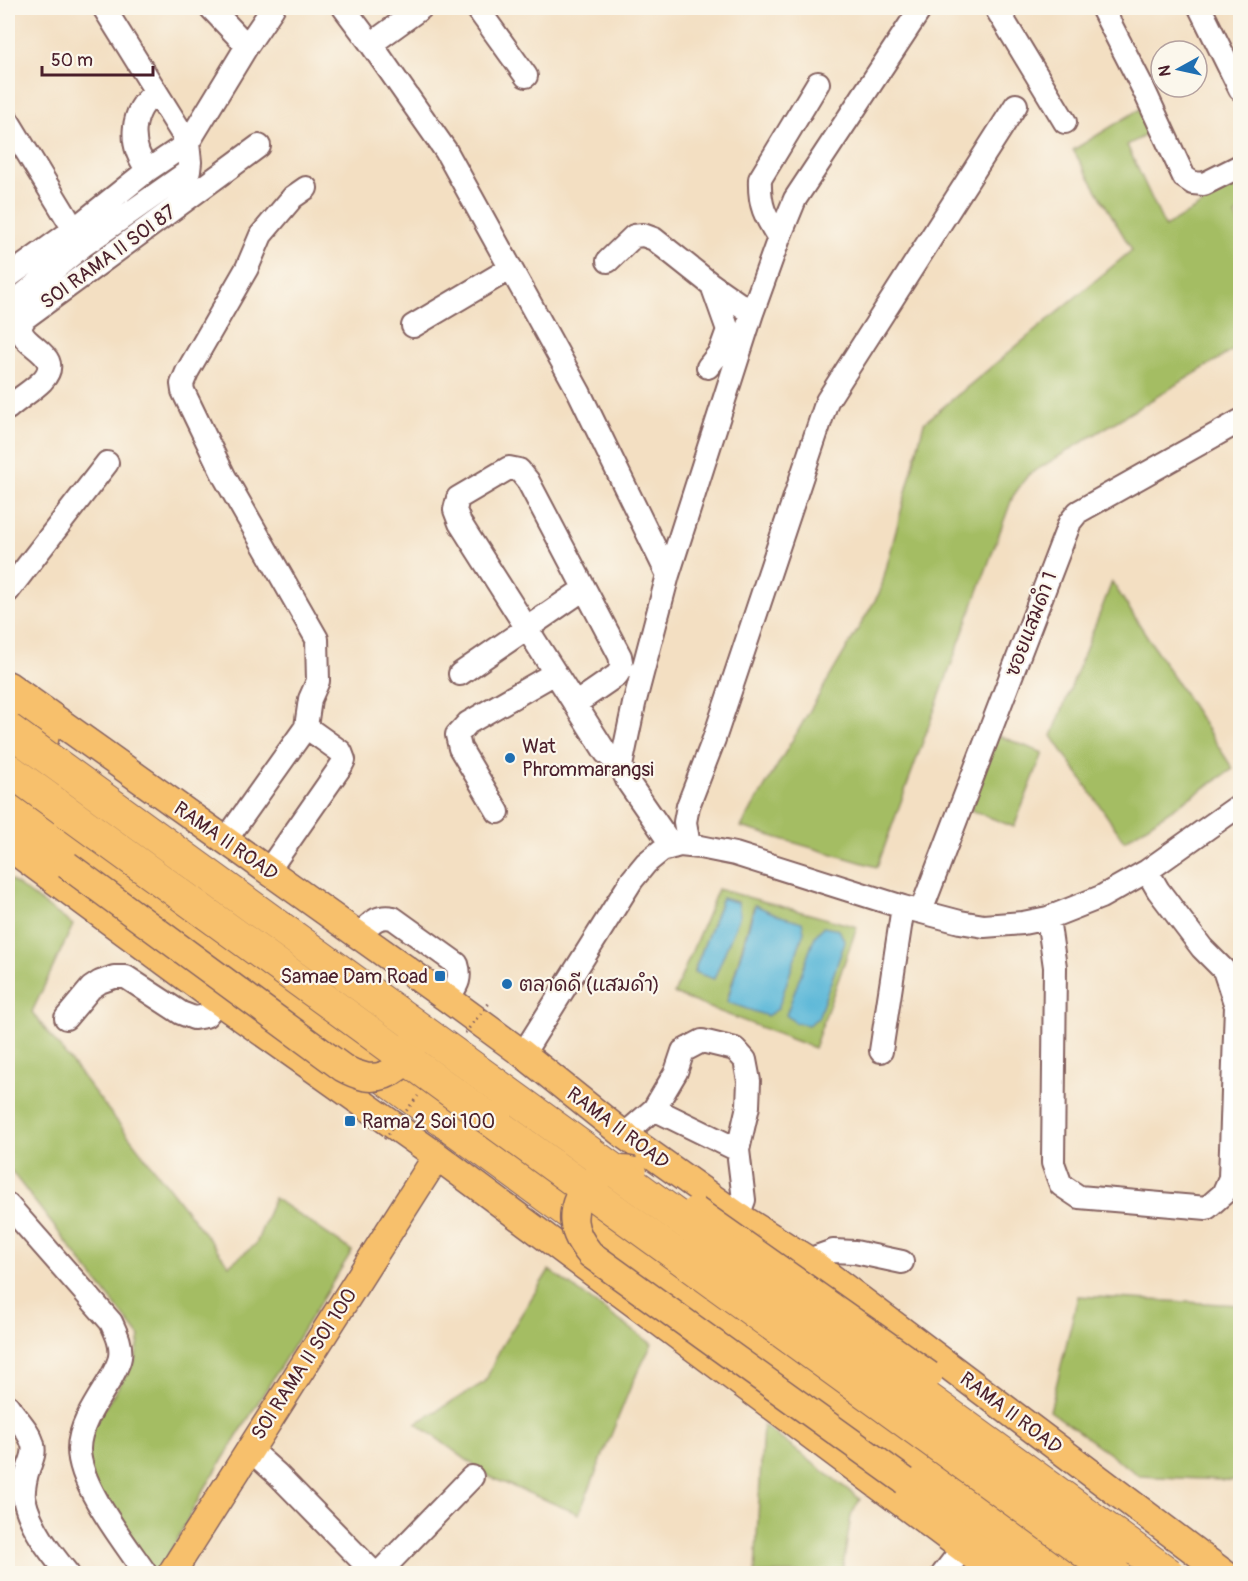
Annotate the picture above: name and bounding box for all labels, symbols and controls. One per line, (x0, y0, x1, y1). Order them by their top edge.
scale bar (42, 39, 153, 77)
north arrow (1149, 39, 1209, 99)
text: 50 m (51, 49, 93, 72)
text: N (1154, 64, 1176, 78)
street label: SOI RAMA II SOI 87 (35, 199, 181, 315)
street label: ซอยแสมดำ 1 (999, 568, 1062, 680)
place label: Wat Phrommarangsi (522, 734, 654, 782)
marker: Wat Phrommarangsi (503, 751, 517, 765)
street label: RAMA II ROAD (169, 796, 283, 886)
place label: Samae Dam Road (280, 964, 428, 989)
marker: Samae Dam Road (433, 969, 447, 983)
place label: ตลาดดี (แสมดำ) (519, 971, 660, 997)
marker: ตลาดดี (แสมดำ) (500, 977, 514, 991)
street label: RAMA II ROAD (562, 1081, 674, 1175)
place label: Rama 2 Soi 100 (362, 1109, 495, 1134)
marker: Rama 2 Soi 100 (343, 1114, 357, 1128)
street label: SOI RAMA II SOI 100 (246, 1284, 362, 1444)
street label: RAMA II ROAD (955, 1366, 1067, 1460)

